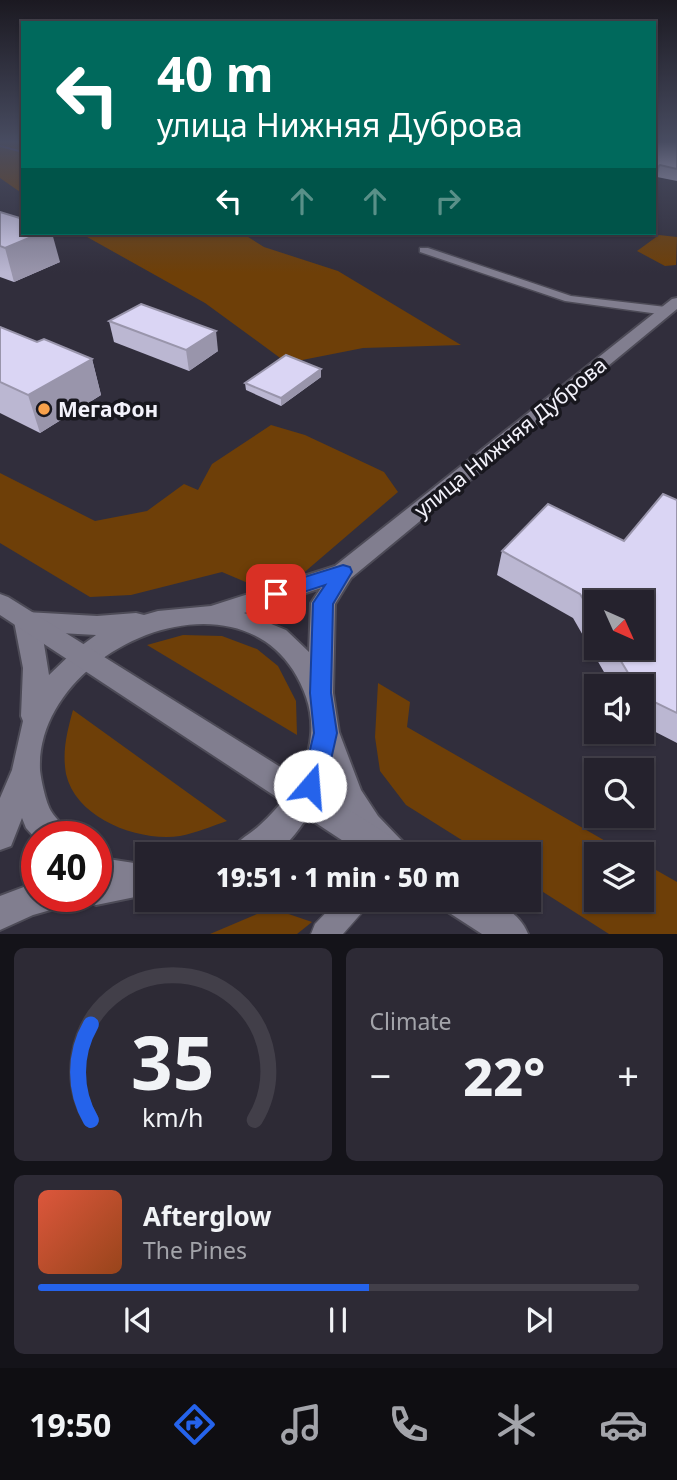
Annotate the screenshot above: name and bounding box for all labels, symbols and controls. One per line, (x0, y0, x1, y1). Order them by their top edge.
text: 40 m (157, 40, 274, 106)
icon: left (42, 49, 133, 140)
text: улица Нижняя Дуброва (157, 103, 523, 146)
icon: left (210, 182, 248, 220)
icon: ahead (283, 182, 321, 220)
icon: ahead (356, 182, 394, 220)
icon: right (429, 182, 467, 220)
street label: улица Нижняя Дуброва (408, 351, 612, 523)
place label: МегаФон (58, 395, 158, 423)
marker: МегаФон (36, 401, 52, 417)
pin (246, 564, 306, 624)
icon: arrive (257, 575, 295, 613)
north arrow (584, 590, 654, 660)
map controls (584, 590, 654, 912)
button: sound (584, 674, 654, 744)
position arrow (273, 749, 347, 823)
button: search (584, 758, 654, 828)
speed limit sign: 40 (21, 821, 112, 912)
button: layers (584, 842, 654, 912)
text: 19:51 · 1 min · 50 m (216, 859, 460, 895)
text: Climate (370, 1005, 452, 1037)
text: 35 (131, 1013, 214, 1112)
text: 22° (463, 1040, 545, 1111)
text: − (370, 1049, 391, 1101)
text: + (617, 1049, 639, 1101)
text: km/h (142, 1100, 204, 1134)
text: Afterglow (143, 1198, 271, 1234)
text: The Pines (143, 1234, 247, 1266)
icon: previous (119, 1301, 157, 1339)
icon: pause (319, 1301, 357, 1339)
icon: next (520, 1301, 558, 1339)
icon: directions (170, 1400, 219, 1449)
icon: music (277, 1400, 326, 1449)
icon: phone (384, 1400, 433, 1449)
icon: climate (492, 1400, 541, 1449)
icon: car (599, 1400, 648, 1449)
text: 19:50 (29, 1403, 111, 1446)

